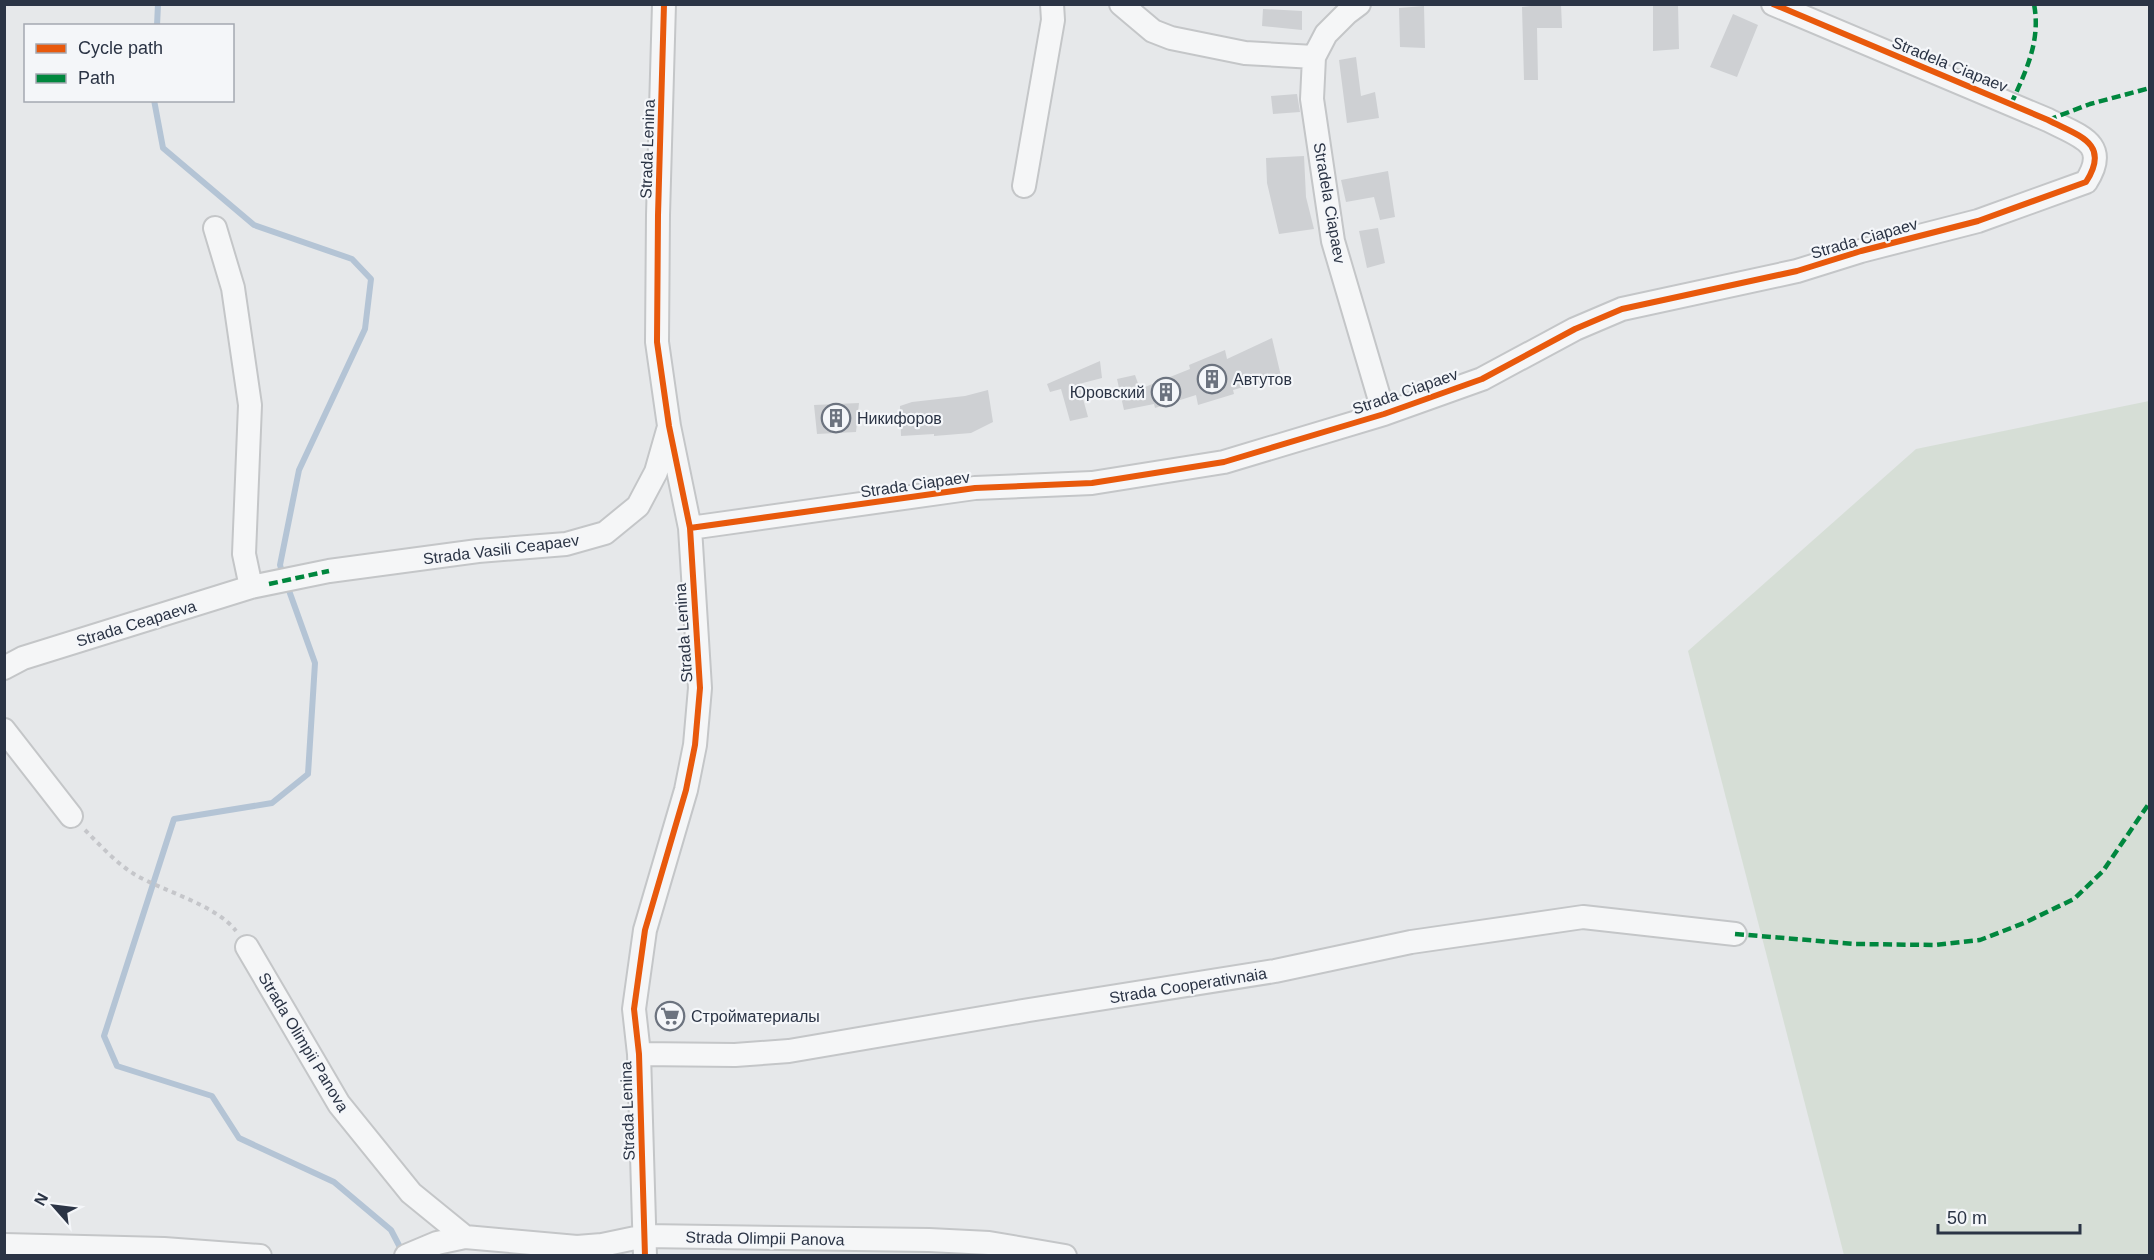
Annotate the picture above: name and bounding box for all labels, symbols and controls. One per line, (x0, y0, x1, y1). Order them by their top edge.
legend (24, 24, 234, 102)
street label: Stradela Ciapaev (1890, 34, 2010, 95)
text: Cycle path (78, 38, 163, 58)
text: Path (78, 68, 115, 88)
street label: Strada Lenina (637, 99, 658, 199)
street label: Stradela Ciapaev (1310, 141, 1349, 265)
street label: Strada Ciapaev (1809, 215, 1919, 262)
building icon: Автутов (1196, 363, 1228, 395)
street label: Strada Ciapaev (1350, 365, 1460, 417)
place label: Автутов (1233, 371, 1292, 388)
building icon: Юровский (1150, 376, 1182, 408)
place label: Юровский (1070, 384, 1145, 401)
building icon: Никифоров (820, 402, 852, 434)
place label: Никифоров (857, 410, 942, 427)
street label: Strada Ciapaev (859, 468, 971, 501)
street label: Strada Vasili Ceapaev (422, 531, 580, 568)
street label: Strada Lenina (672, 583, 695, 683)
street label: Strada Ceapaeva (74, 597, 198, 650)
street label: Strada Cooperativnaia (1108, 965, 1268, 1006)
street label: Strada Olimpii Panova (255, 970, 352, 1115)
supermarket icon: Стройматериалы (654, 1000, 686, 1032)
place label: Стройматериалы (691, 1008, 820, 1025)
street label: Strada Lenina (617, 1061, 638, 1161)
north arrow (24, 1176, 84, 1236)
text: N (31, 1190, 51, 1208)
scale bar (1938, 1197, 2080, 1235)
text: 50 m (1947, 1208, 1987, 1228)
street label: Strada Olimpii Panova (685, 1229, 845, 1248)

